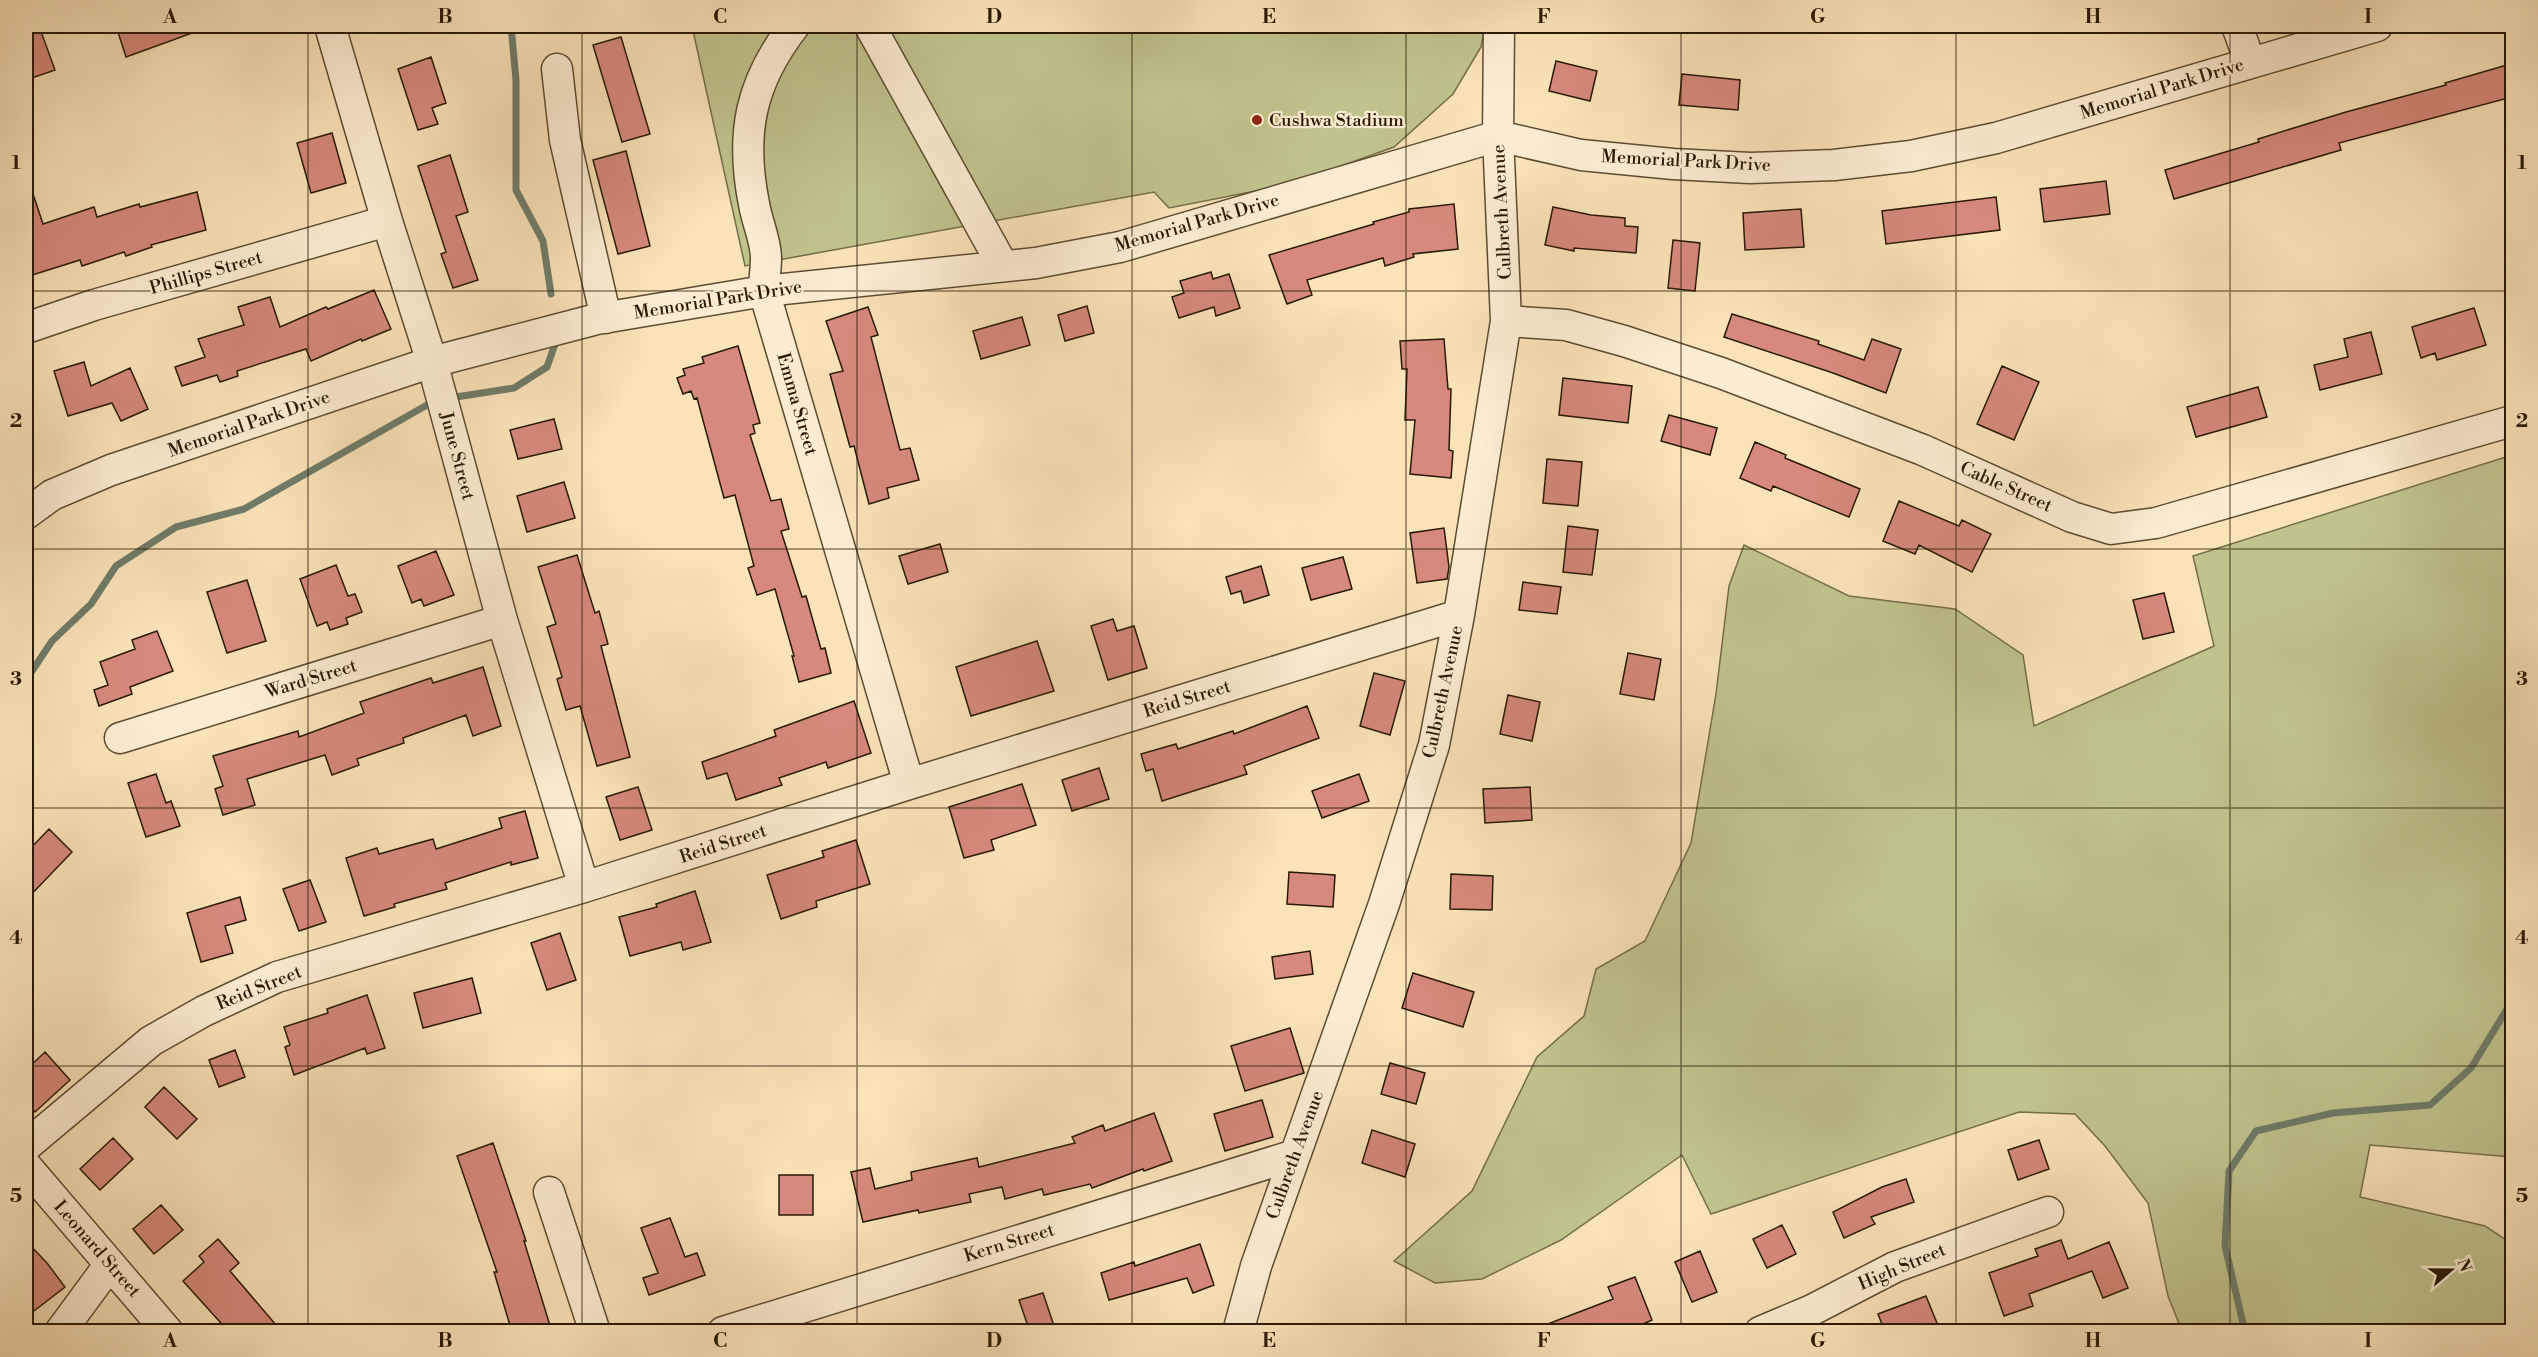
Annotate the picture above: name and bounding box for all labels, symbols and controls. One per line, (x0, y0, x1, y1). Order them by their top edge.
text: A (162, 5, 178, 30)
text: B (437, 5, 453, 30)
text: C (713, 5, 727, 30)
text: D (986, 5, 1002, 30)
text: E (1262, 5, 1276, 30)
text: F (1537, 5, 1551, 30)
text: G (1810, 5, 1826, 30)
text: H (2085, 5, 2102, 30)
text: I (2364, 5, 2372, 30)
street label: Memorial Park Drive (2077, 53, 2247, 125)
place label: Cushwa Stadium (1269, 109, 1404, 132)
marker: Cushwa Stadium (1250, 113, 1264, 127)
street label: Culbreth Avenue (1487, 144, 1517, 280)
street label: Memorial Park Drive (1600, 145, 1772, 177)
text: 1 (11, 151, 21, 176)
text: 1 (2517, 151, 2527, 176)
street label: Memorial Park Drive (1112, 189, 1282, 257)
street label: Phillips Street (147, 246, 266, 300)
street label: Memorial Park Drive (632, 275, 804, 325)
street label: Emma Street (771, 350, 823, 459)
street label: Memorial Park Drive (165, 385, 333, 463)
street label: June Street (434, 408, 480, 503)
text: 2 (10, 409, 22, 434)
text: 2 (2516, 409, 2528, 434)
street label: Cable Street (1956, 456, 2056, 518)
street label: Culbreth Avenue (1418, 623, 1468, 761)
street label: Ward Street (261, 654, 360, 704)
text: 3 (10, 667, 22, 692)
text: 3 (2516, 667, 2528, 692)
street label: Reid Street (1141, 675, 1234, 723)
street label: Reid Street (677, 819, 770, 869)
text: 4 (9, 926, 23, 951)
text: 4 (2515, 926, 2529, 951)
street label: Reid Street (213, 960, 306, 1016)
street label: Culbreth Avenue (1261, 1087, 1329, 1223)
text: 5 (10, 1184, 22, 1209)
text: 5 (2516, 1184, 2528, 1209)
street label: Leonard Street (48, 1196, 146, 1303)
street label: Kern Street (961, 1218, 1058, 1268)
street label: High Street (1855, 1238, 1950, 1296)
north arrow (2421, 1240, 2481, 1300)
text: N (2453, 1256, 2476, 1275)
text: A (162, 1329, 178, 1354)
text: B (437, 1329, 453, 1354)
text: C (713, 1329, 727, 1354)
text: D (986, 1329, 1002, 1354)
text: E (1262, 1329, 1276, 1354)
text: F (1537, 1329, 1551, 1354)
text: G (1810, 1329, 1826, 1354)
text: H (2085, 1329, 2102, 1354)
text: I (2364, 1329, 2372, 1354)

